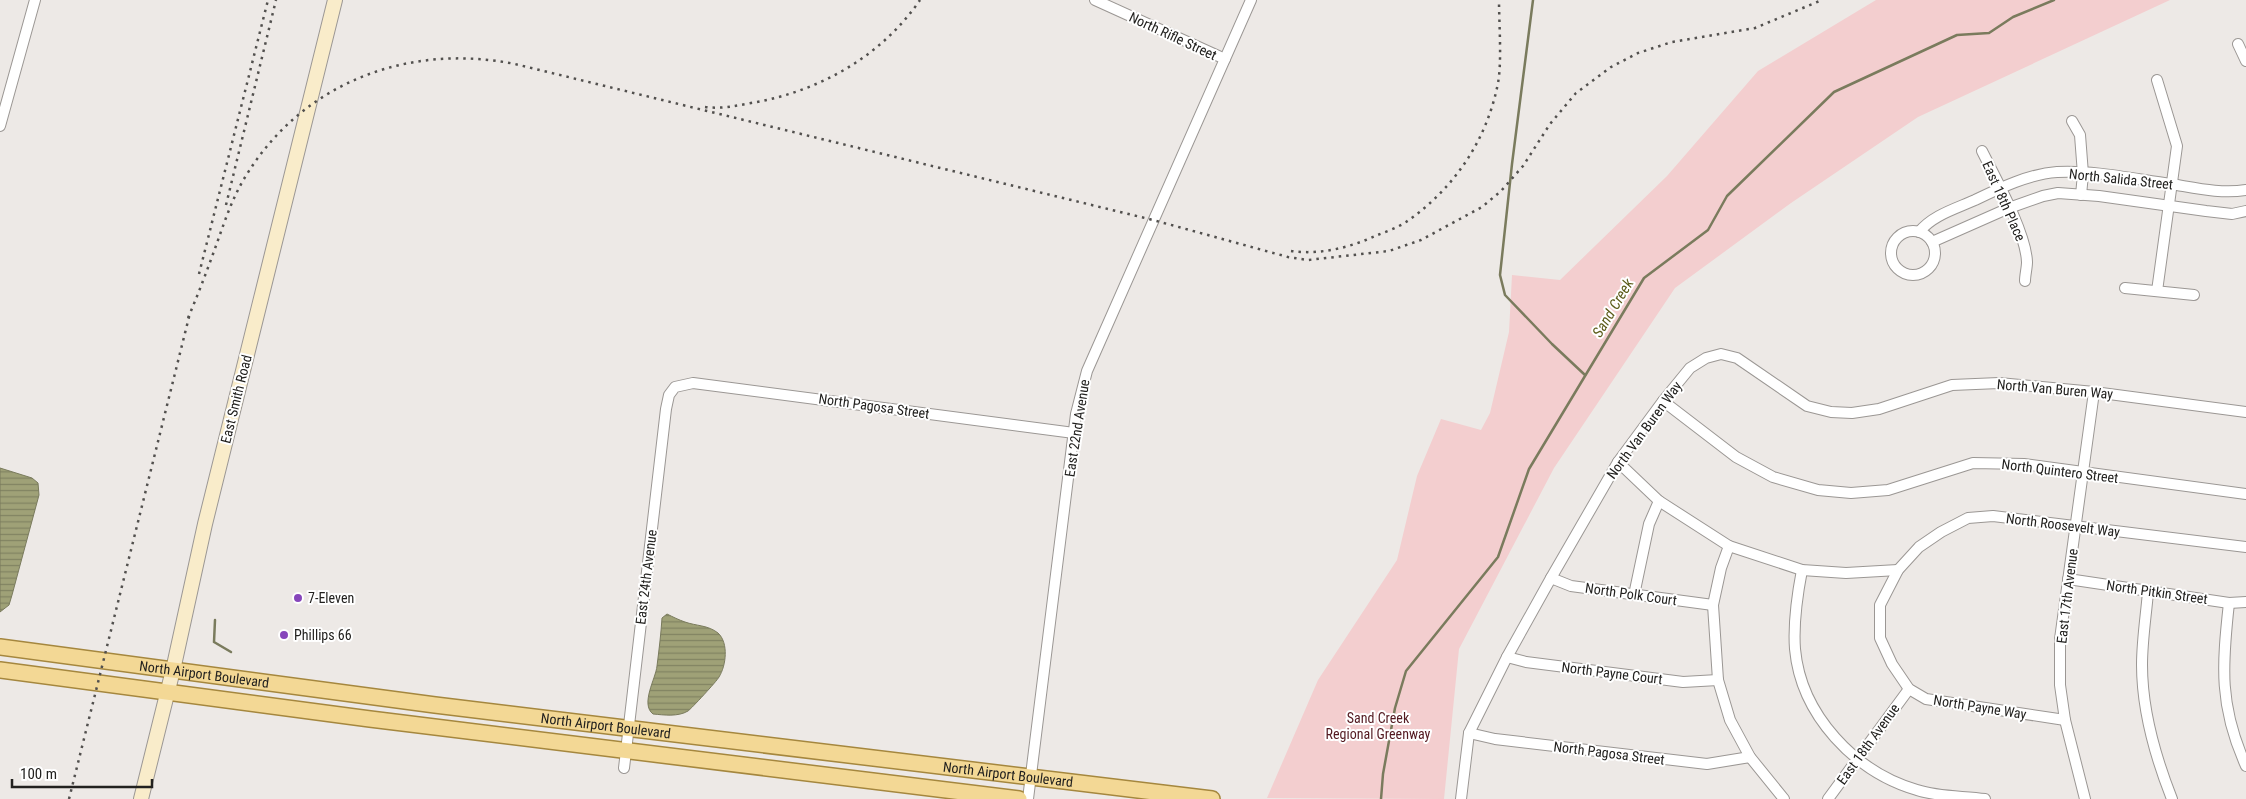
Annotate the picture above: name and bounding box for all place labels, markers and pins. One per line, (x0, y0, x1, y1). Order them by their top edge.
place label: 7-Eleven (308, 590, 354, 606)
marker: 7-Eleven (292, 592, 304, 604)
place label: Phillips 66 (294, 627, 352, 643)
marker: Phillips 66 (278, 629, 290, 641)

